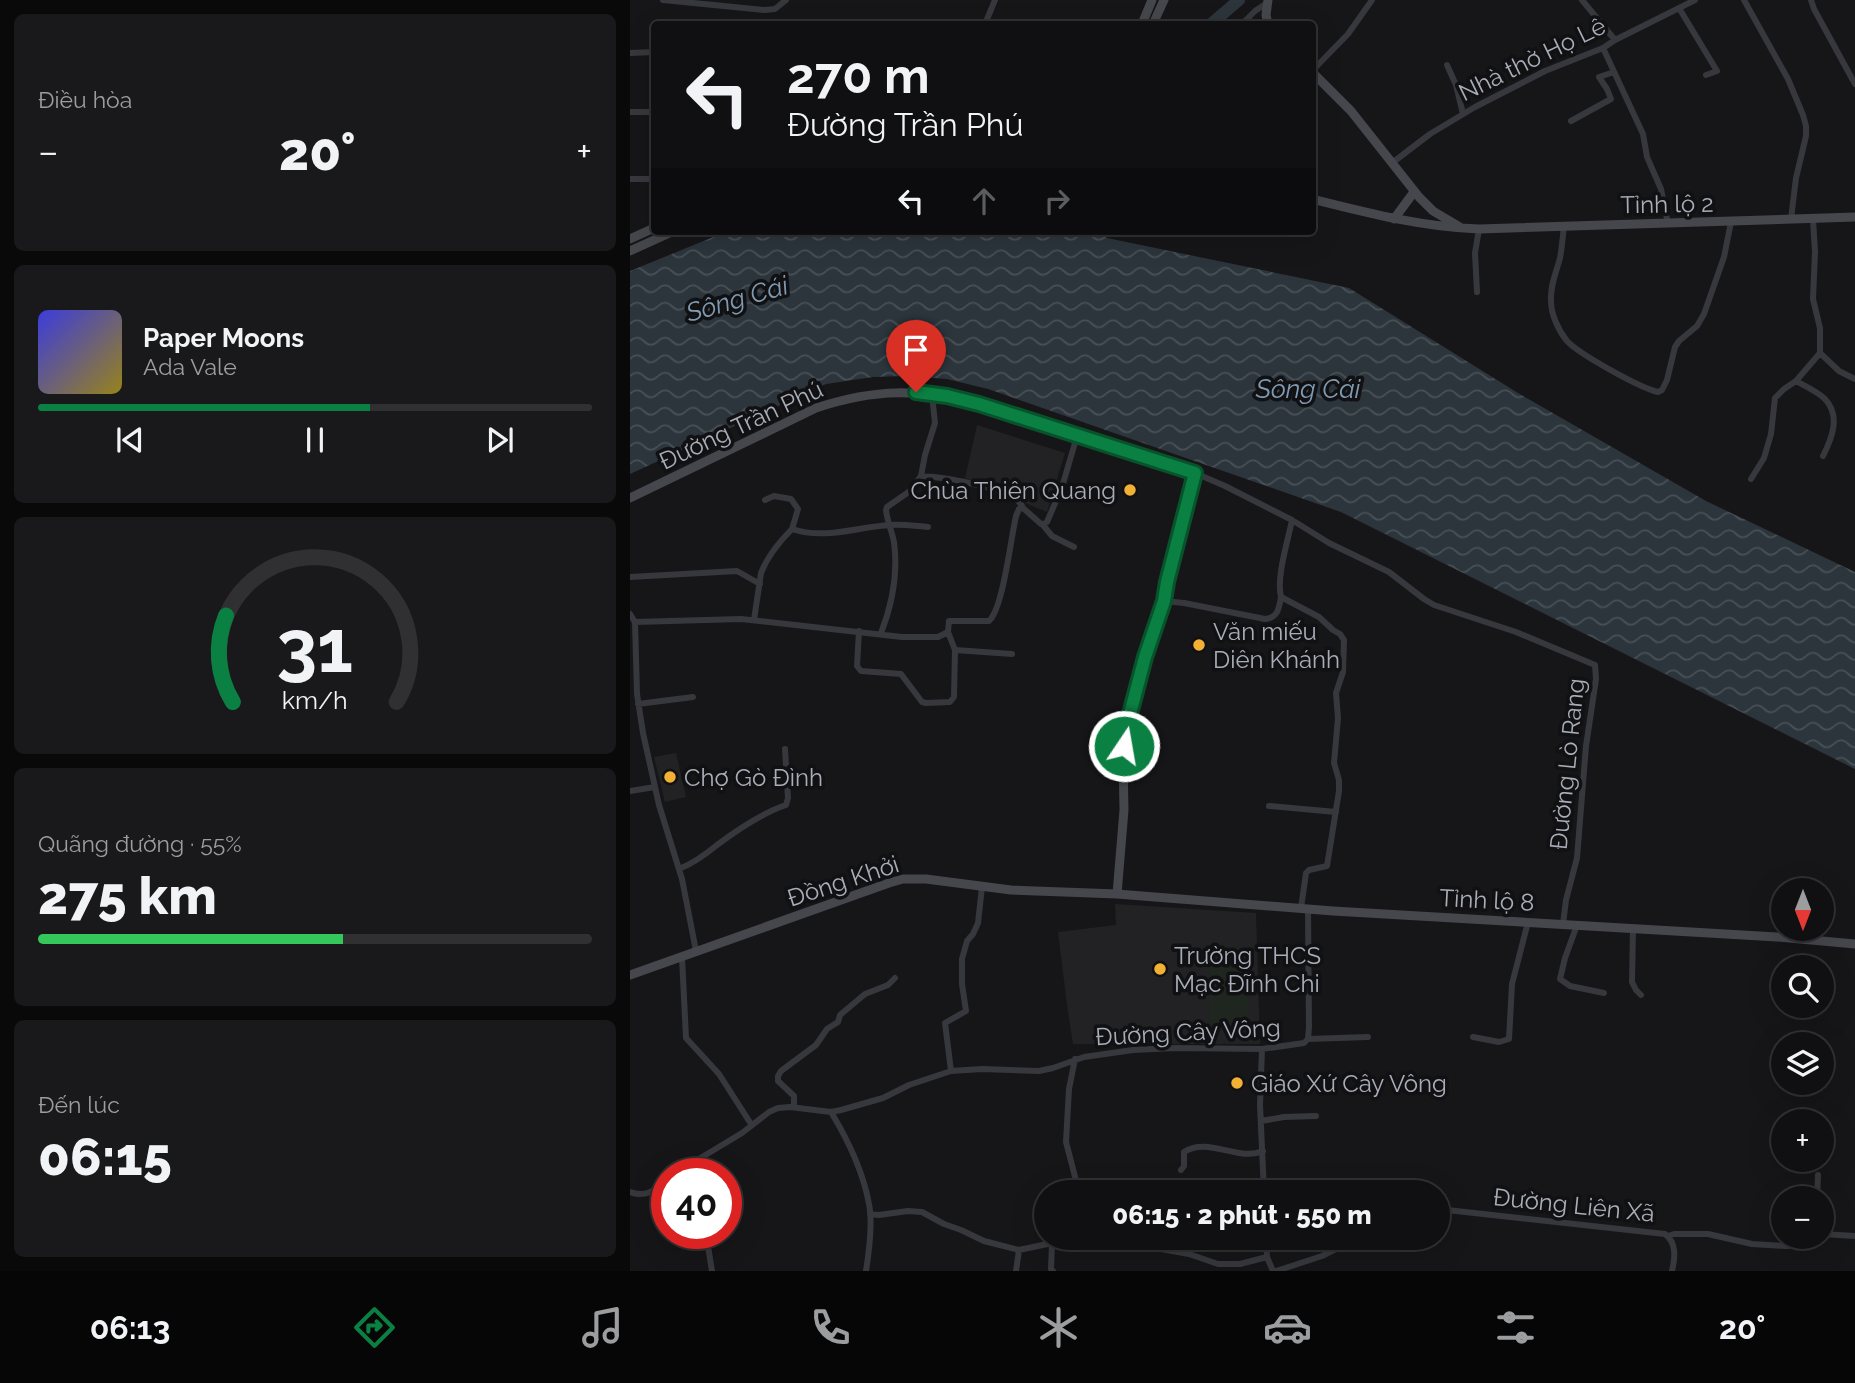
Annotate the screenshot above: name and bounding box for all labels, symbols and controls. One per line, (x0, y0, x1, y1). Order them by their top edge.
street label: Nhà thờ Họ Lê (1454, 11, 1610, 107)
text: 270 m (787, 47, 930, 104)
icon: left (672, 49, 763, 140)
text: Điều hòa (38, 86, 132, 113)
text: Đường Trần Phú (787, 106, 1023, 143)
text: 20° (279, 121, 356, 182)
text: − (38, 129, 58, 174)
text: + (576, 129, 592, 174)
icon: left (892, 182, 930, 220)
icon: ahead (965, 182, 1003, 220)
icon: right (1038, 182, 1076, 220)
street label: Tỉnh lộ 2 (1620, 189, 1714, 219)
water label: Sông Cái (682, 270, 793, 328)
pin (886, 320, 946, 392)
text: Paper Moons (143, 323, 304, 353)
icon: arrive (897, 331, 935, 369)
text: Ada Vale (143, 353, 237, 380)
street label: Đường Trần Phú (654, 374, 828, 476)
water label: Sông Cái (1255, 374, 1362, 404)
icon: previous (111, 421, 149, 459)
icon: pause (296, 421, 334, 459)
icon: next (481, 421, 519, 459)
place label: Chùa Thiên Quang (911, 476, 1116, 505)
marker: Chùa Thiên Quang (1122, 482, 1138, 498)
text: 31 (277, 604, 353, 689)
place label: Văn miếu Diên Khánh (1213, 617, 1340, 674)
marker: Văn miếu Diên Khánh (1191, 637, 1207, 653)
street label: Đường Lò Rang (1544, 677, 1590, 851)
text: km/h (282, 684, 348, 714)
position arrow (1087, 709, 1161, 783)
place label: Chợ Gò Đình (684, 763, 823, 792)
marker: Chợ Gò Đình (662, 769, 678, 785)
text: Quãng đường · 55% (38, 830, 242, 857)
street label: Đồng Khởi (784, 849, 902, 913)
text: 275 km (38, 865, 217, 926)
north arrow (1771, 878, 1834, 942)
map controls (1771, 878, 1834, 1249)
street label: Tỉnh lộ 8 (1439, 883, 1535, 917)
place label: Trường THCS Mạc Đĩnh Chi (1174, 941, 1321, 998)
button: search (1771, 955, 1834, 1018)
marker: Trường THCS Mạc Đĩnh Chi (1152, 961, 1168, 977)
street label: Đường Cây Vông (1095, 1013, 1281, 1051)
button: layers (1771, 1032, 1834, 1095)
place label: Giáo Xứ Cây Vông (1251, 1069, 1447, 1098)
marker: Giáo Xứ Cây Vông (1229, 1075, 1245, 1091)
text: Đến lúc (38, 1091, 120, 1118)
button: + (1771, 1109, 1834, 1172)
text: 06:15 (38, 1126, 172, 1187)
speed limit sign: 40 (651, 1158, 742, 1249)
street label: Đường Liên Xã (1492, 1182, 1656, 1228)
button: − (1771, 1186, 1834, 1249)
text: 06:15 · 2 phút · 550 m (1112, 1200, 1372, 1230)
icon: directions (350, 1303, 399, 1352)
icon: music (578, 1303, 627, 1352)
icon: phone (806, 1303, 855, 1352)
icon: climate (1034, 1303, 1083, 1352)
icon: car (1263, 1303, 1312, 1352)
icon: filters (1491, 1303, 1540, 1352)
text: 06:13 (90, 1309, 170, 1346)
text: 20° (1719, 1309, 1765, 1346)

